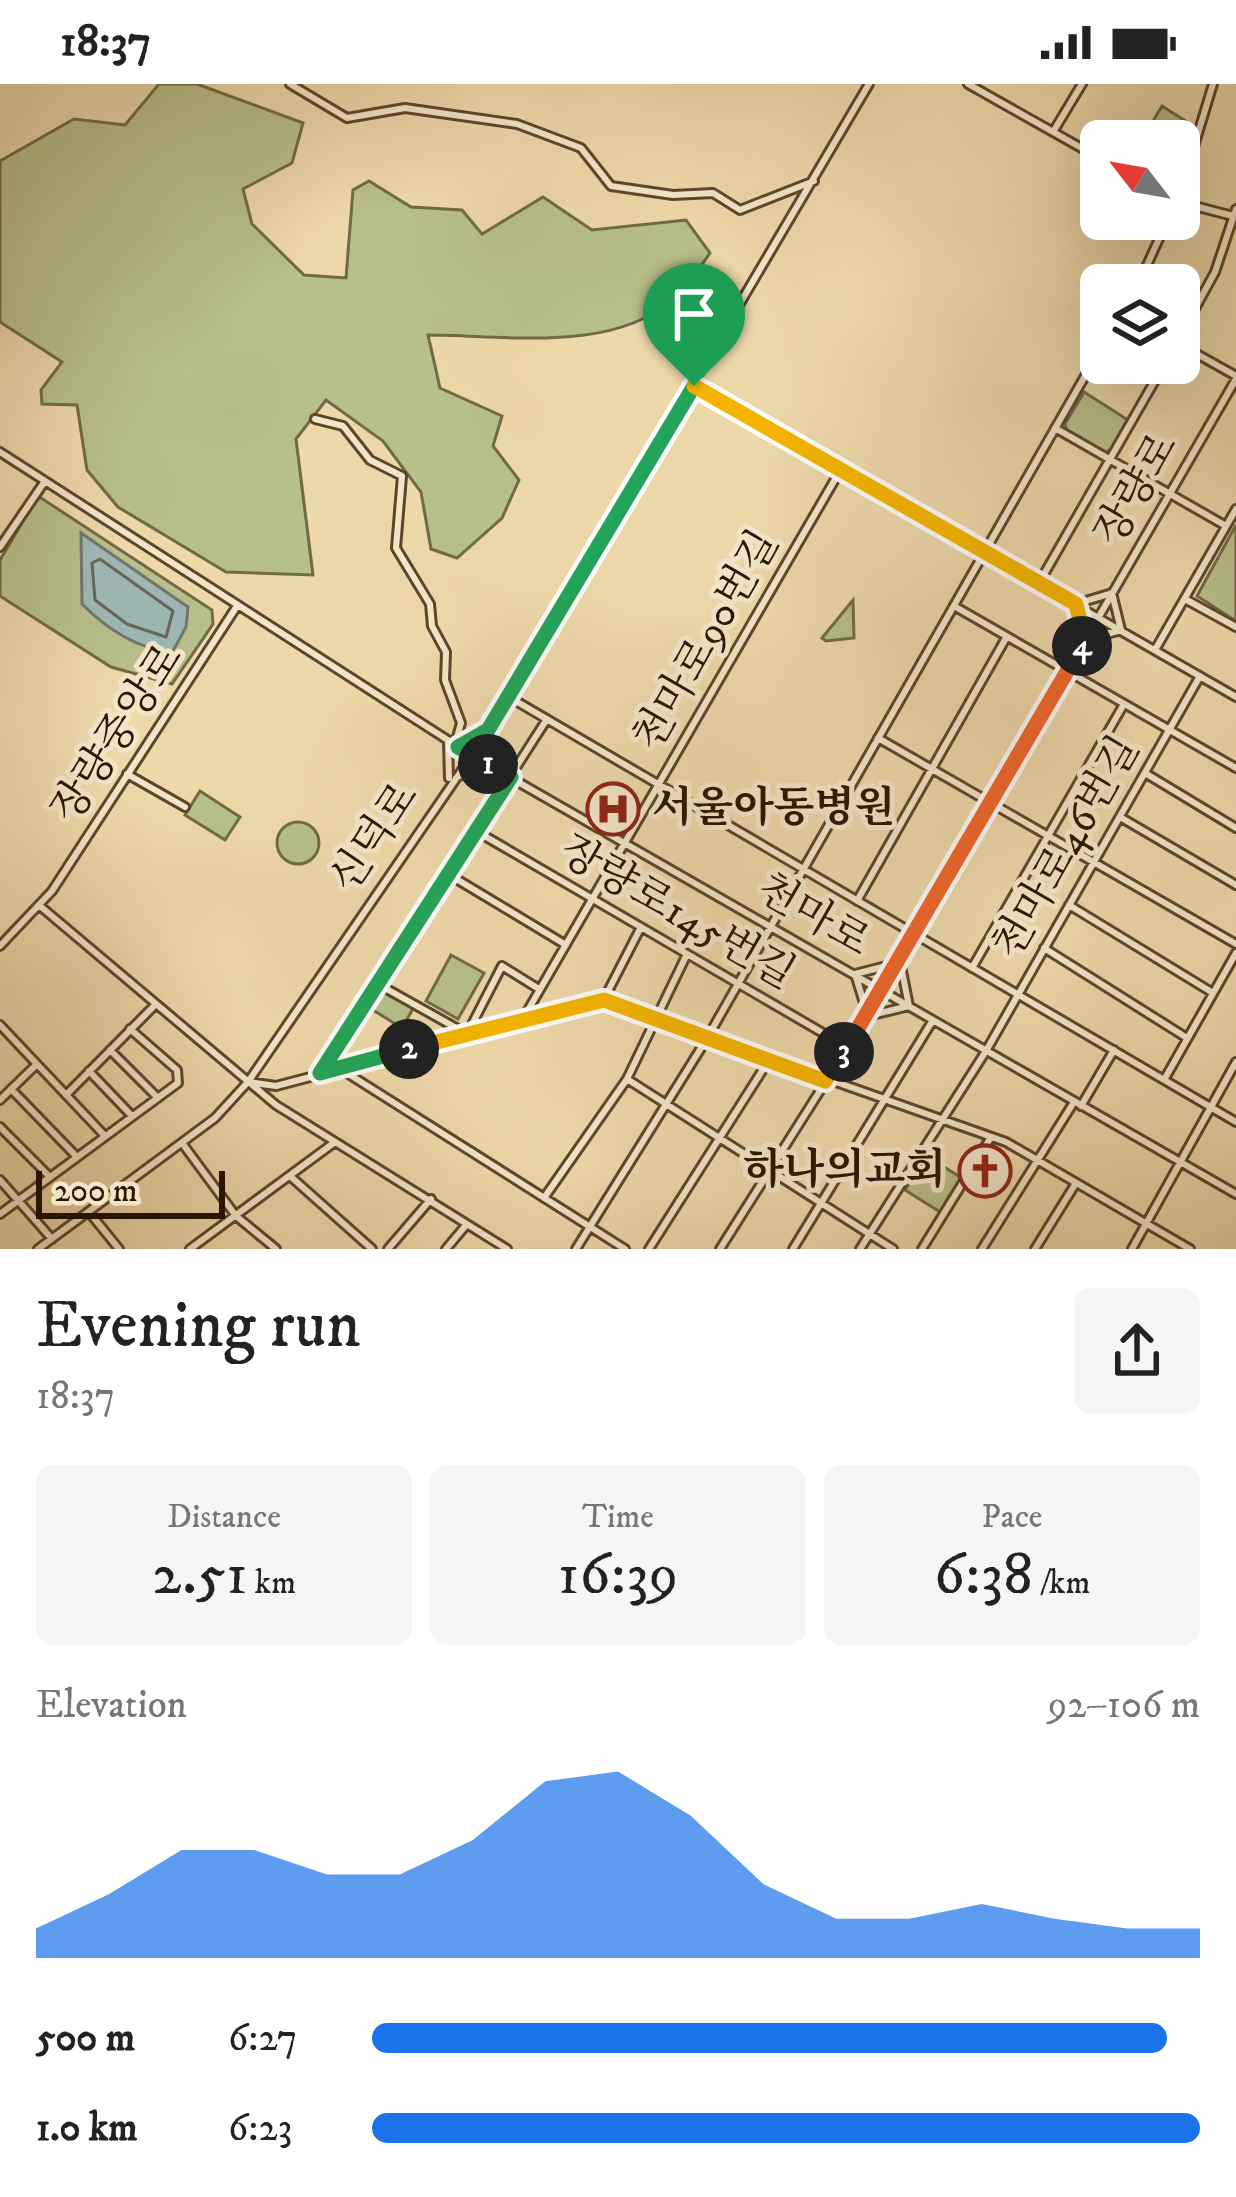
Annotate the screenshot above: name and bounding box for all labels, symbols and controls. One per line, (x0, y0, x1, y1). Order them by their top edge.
text: 18:37 (60, 14, 151, 70)
north arrow (1080, 120, 1200, 240)
map controls (1080, 120, 1200, 384)
pin (643, 263, 745, 386)
button: layers (1080, 264, 1200, 384)
icon: arrive (661, 281, 727, 347)
street label: 장량로 (1084, 424, 1190, 556)
street label: 천마로90번길 (623, 521, 791, 761)
pin: 4 (1052, 616, 1112, 676)
text: 4 (1073, 625, 1092, 666)
street label: 장량중앙로 (41, 635, 195, 833)
street label: 천마로46번길 (982, 727, 1152, 969)
pin: 1 (458, 734, 518, 794)
text: 1 (482, 743, 494, 784)
street label: 신덕로 (319, 773, 431, 903)
hospital icon: 서울아동병원 (585, 781, 641, 837)
place label: 서울아동병원 (652, 783, 895, 835)
street label: 장량로145번길 (550, 825, 804, 1001)
street label: 천마로 (747, 863, 879, 969)
pin: 2 (379, 1019, 439, 1079)
pin: 3 (814, 1022, 874, 1082)
text: 2 (401, 1028, 417, 1069)
text: 3 (838, 1031, 850, 1072)
church icon: 하나의교회 (957, 1143, 1013, 1199)
place label: 하나의교회 (743, 1145, 946, 1197)
scale bar (36, 1165, 225, 1218)
text: 200 m (54, 1171, 138, 1212)
text: Evening run (36, 1286, 361, 1368)
button: share (1074, 1288, 1200, 1414)
text: 18:37 (36, 1372, 115, 1421)
text: Distance (167, 1497, 281, 1538)
text: Time (582, 1497, 654, 1538)
text: Pace (981, 1497, 1043, 1538)
text: 2.51 (152, 1538, 248, 1613)
text: 16:39 (558, 1538, 679, 1613)
text: 6:38 (934, 1538, 1033, 1613)
text: km (248, 1563, 296, 1604)
text: /km (1033, 1563, 1090, 1604)
text: Elevation (36, 1681, 187, 1730)
text: 92–106 m (1048, 1681, 1200, 1730)
text: 500 m (36, 2014, 135, 2063)
text: 6:27 (228, 2014, 297, 2063)
text: 1.0 km (36, 2104, 138, 2153)
text: 6:23 (228, 2104, 292, 2153)

